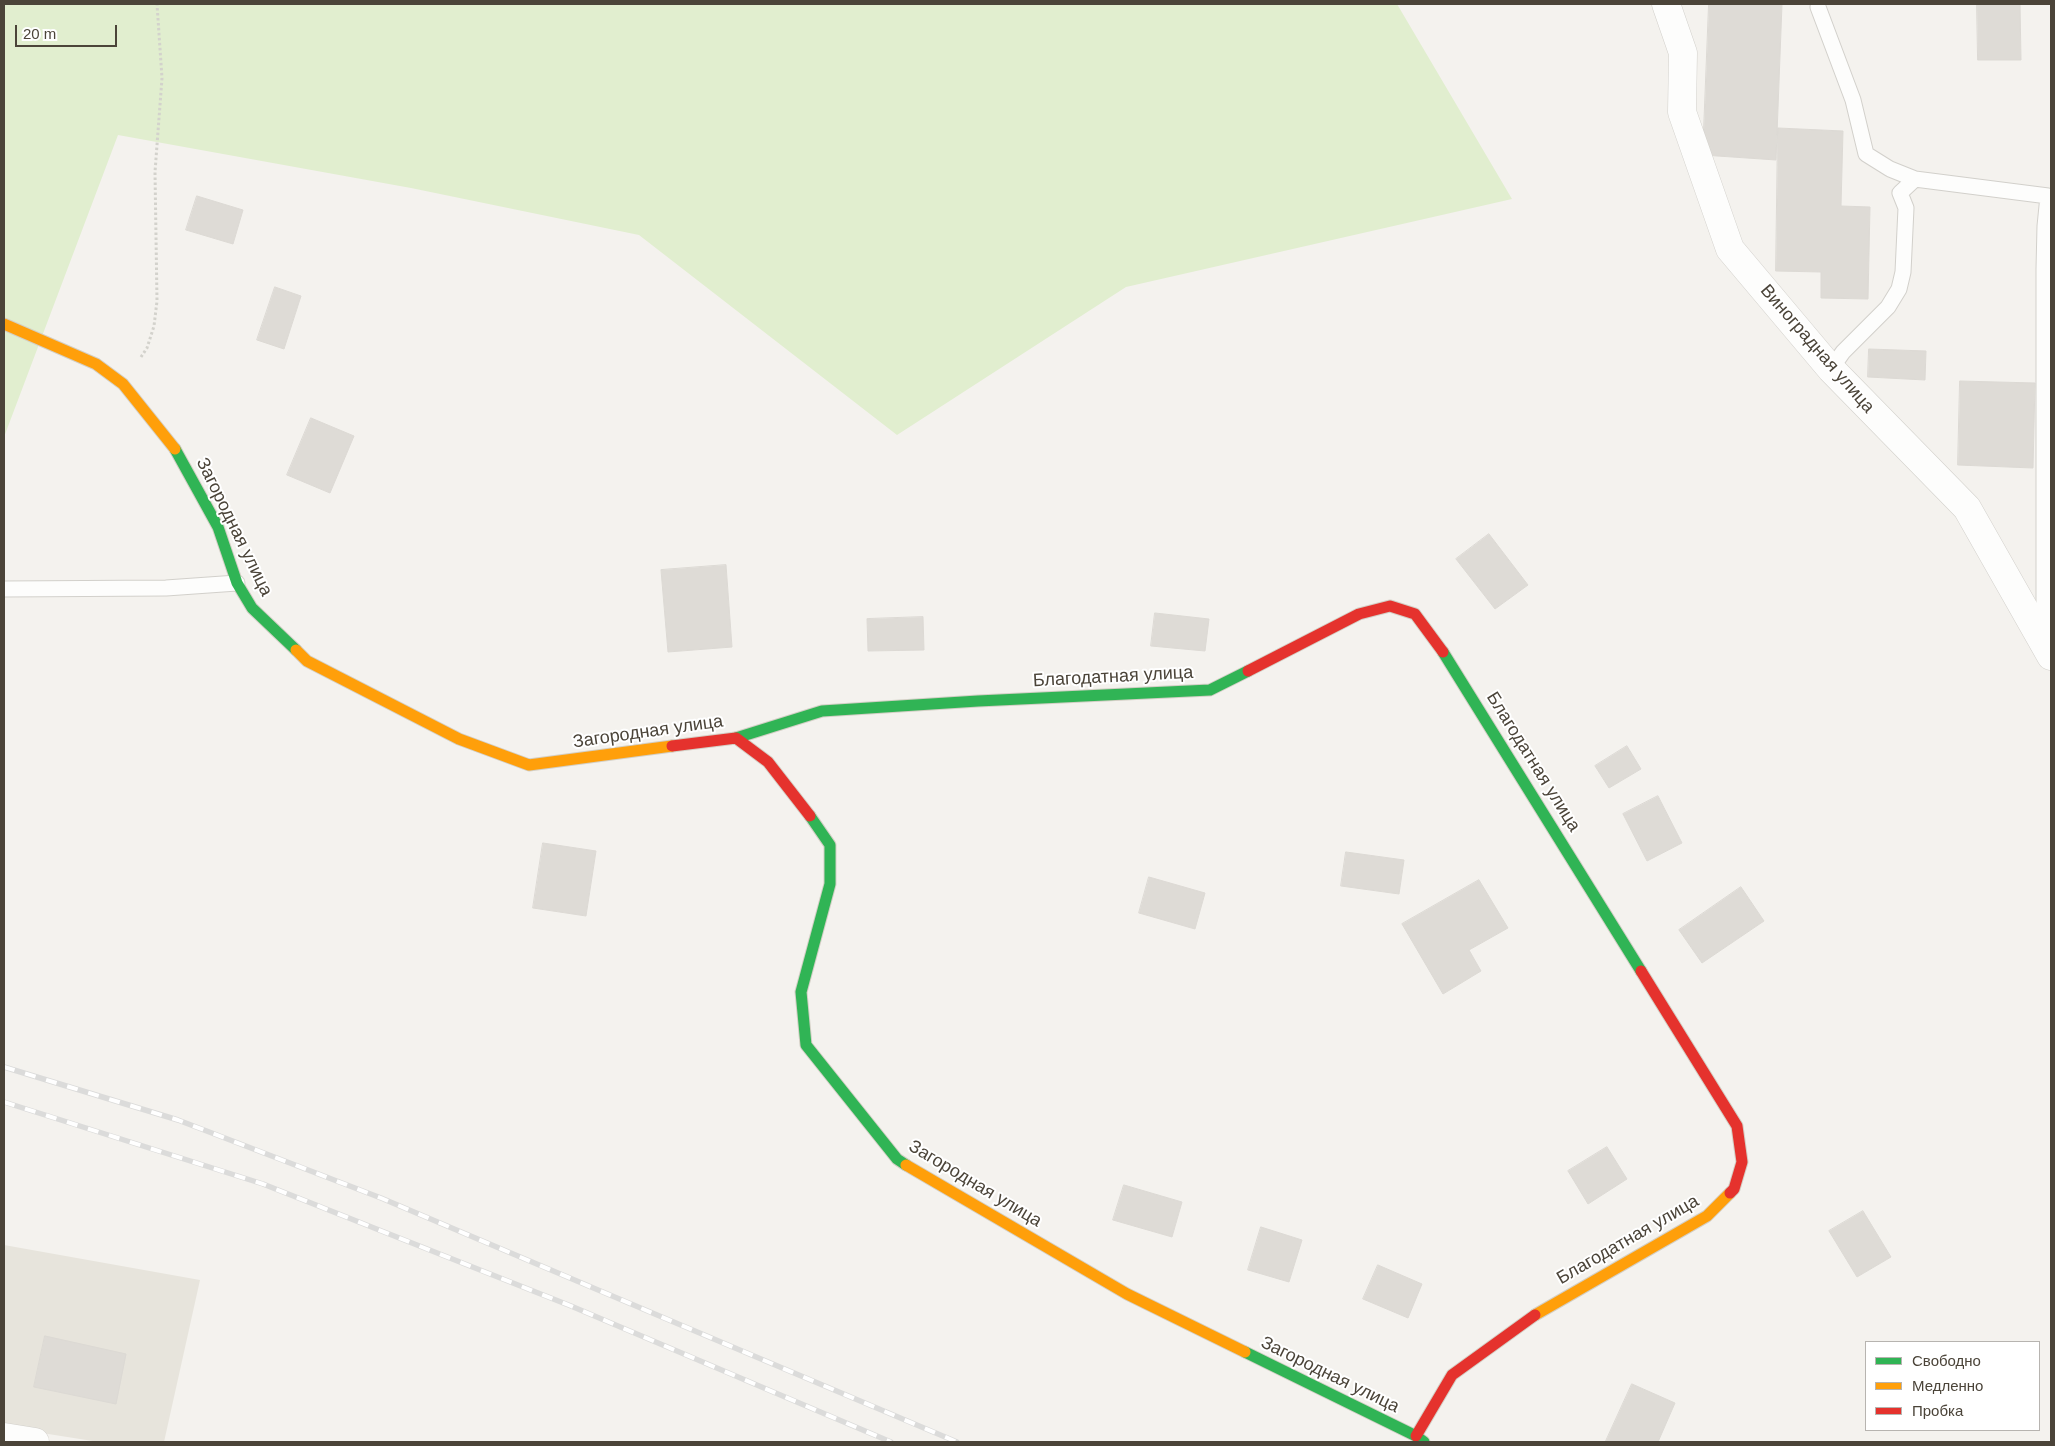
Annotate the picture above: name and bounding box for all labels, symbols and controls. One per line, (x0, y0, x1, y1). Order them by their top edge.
scale bar (18, 15, 120, 47)
text: 20 m (23, 25, 56, 42)
street label: Виноградная улица (1755, 280, 1879, 418)
street label: Загородная улица (191, 454, 277, 600)
street label: Благодатная улица (1032, 662, 1194, 692)
street label: Благодатная улица (1481, 688, 1585, 836)
street label: Загородная улица (572, 711, 724, 753)
street label: Загородная улица (905, 1136, 1045, 1232)
street label: Благодатная улица (1553, 1191, 1703, 1289)
street label: Загородная улица (1257, 1332, 1403, 1418)
legend (1865, 1341, 2040, 1431)
text: Свободно (1912, 1352, 1981, 1369)
text: Медленно (1912, 1377, 1983, 1394)
text: Пробка (1912, 1402, 1963, 1419)

